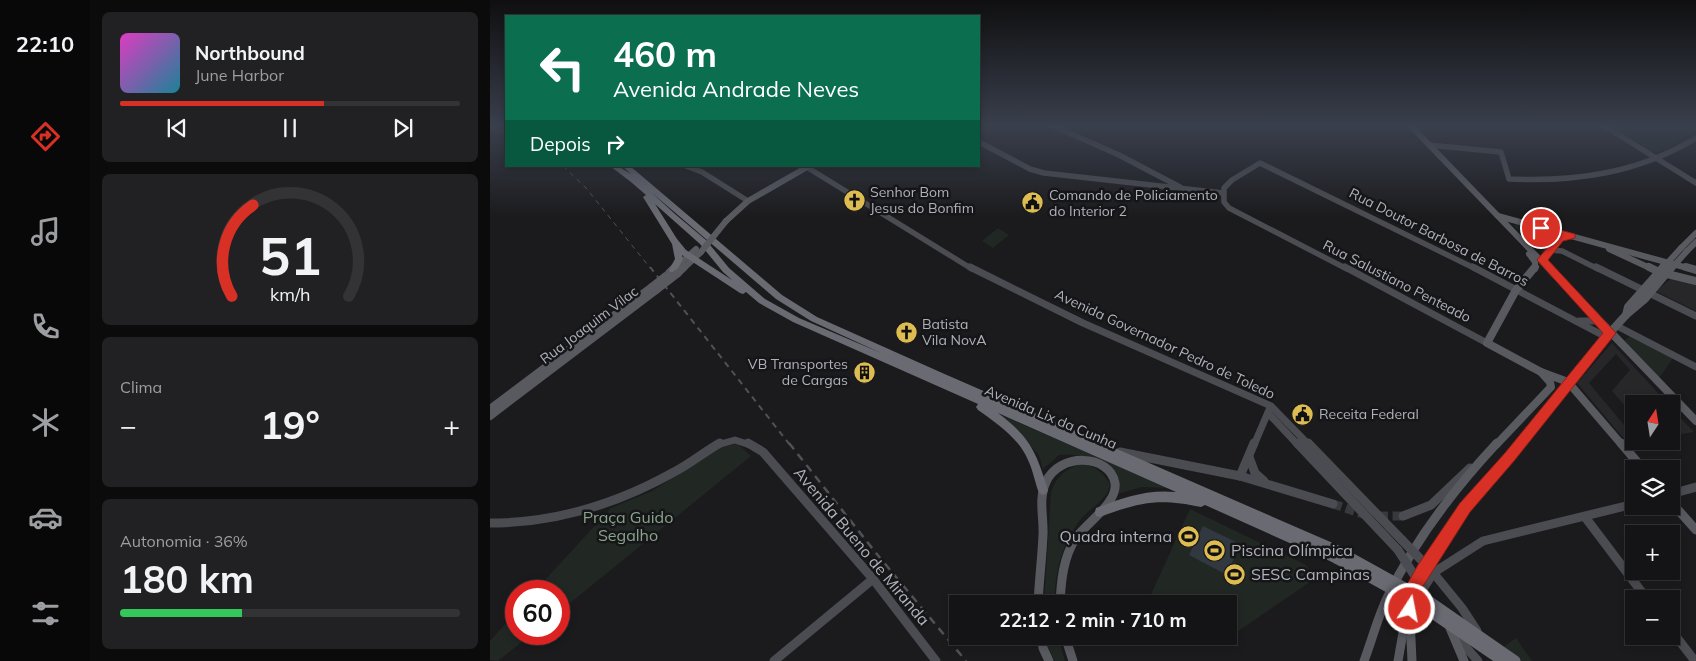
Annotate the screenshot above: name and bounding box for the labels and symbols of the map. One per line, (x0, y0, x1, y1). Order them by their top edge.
place label: Senhor Bom Jesus do Bonfim (870, 183, 974, 217)
street label: Rua Doutor Barbosa de Barros (1346, 184, 1532, 290)
place label: Comando de Policiamento do Interior 2 (1049, 186, 1218, 220)
church icon: Senhor Bom Jesus do Bonfim (842, 188, 866, 212)
public building icon: Comando de Policiamento do Interior 2 (1021, 191, 1045, 215)
pin (1520, 207, 1562, 249)
street label: Rua Salustiano Penteado (1320, 236, 1474, 326)
street label: Rua Joaquim Vilac (536, 282, 642, 368)
street label: Avenida Governador Pedro de Toledo (1052, 285, 1278, 403)
place label: Batista Vila NovA (922, 315, 987, 349)
church icon: Batista Vila NovA (894, 320, 918, 344)
place label: VB Transportes de Cargas (748, 355, 848, 389)
building icon: VB Transportes de Cargas (852, 360, 876, 384)
street label: Avenida Lix da Cunha (982, 381, 1120, 453)
north arrow (1625, 395, 1680, 450)
public building icon: Receita Federal (1291, 402, 1315, 426)
place label: Receita Federal (1319, 405, 1419, 423)
street label: Avenida Bueno de Miranda (790, 463, 934, 629)
park label: Praça Guido Segalho (583, 507, 673, 545)
sports icon: Quadra interna (1176, 524, 1200, 548)
place label: Quadra interna (1060, 526, 1172, 546)
sports icon: Piscina Olímpica (1203, 538, 1227, 562)
place label: Piscina Olímpica (1231, 540, 1353, 560)
sports icon: SESC Campinas (1223, 562, 1247, 586)
place label: SESC Campinas (1251, 564, 1370, 584)
speed limit sign: 60 (505, 580, 570, 645)
position arrow (1383, 582, 1435, 634)

